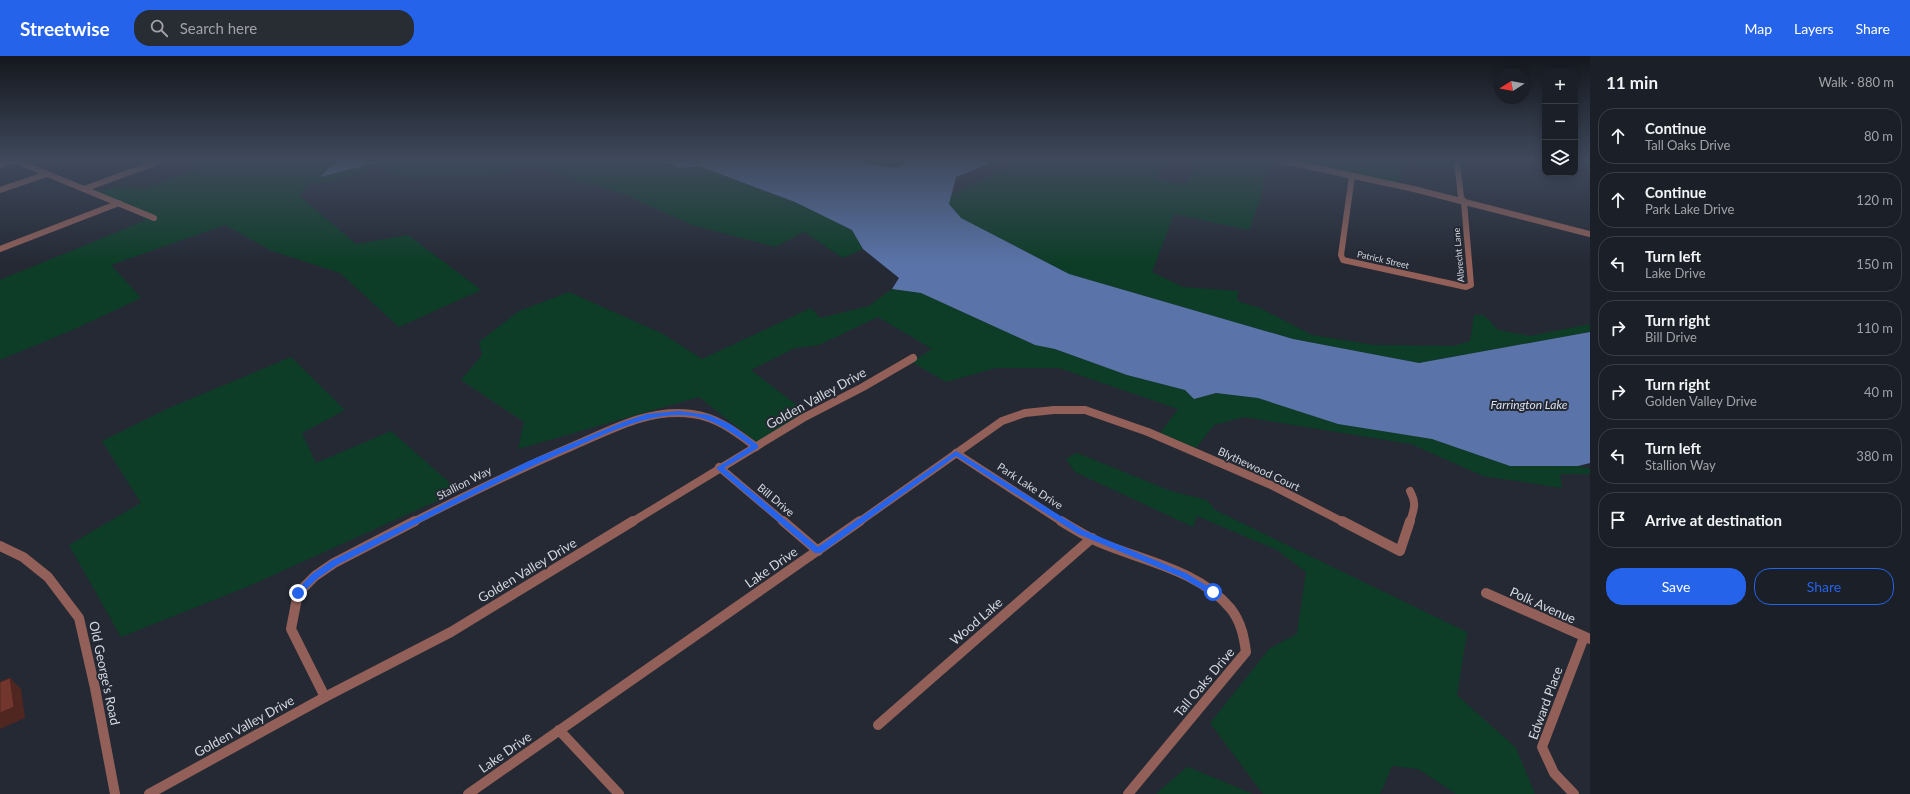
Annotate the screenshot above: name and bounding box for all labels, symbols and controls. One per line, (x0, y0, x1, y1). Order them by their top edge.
search box (134, 10, 414, 46)
text: Streetwise (20, 17, 110, 40)
icon: search (148, 17, 170, 39)
text: Search here (180, 19, 257, 37)
text: Map (1744, 20, 1772, 37)
text: Layers (1794, 20, 1834, 37)
text: Share (1856, 20, 1890, 37)
north arrow (1494, 68, 1530, 104)
map controls (1542, 68, 1578, 176)
button: + (1542, 68, 1578, 104)
text: 11 min (1606, 72, 1658, 93)
text: Walk · 880 m (1818, 74, 1894, 90)
button: − (1542, 104, 1578, 140)
text: Continue (1645, 119, 1706, 137)
icon: ahead (1607, 125, 1629, 147)
text: 80 m (1864, 128, 1893, 144)
text: Tall Oaks Drive (1645, 137, 1730, 153)
button: layers (1542, 140, 1578, 176)
text: Continue (1645, 183, 1706, 201)
icon: ahead (1607, 189, 1629, 211)
text: 120 m (1856, 192, 1893, 208)
text: Park Lake Drive (1645, 201, 1734, 217)
street label: Albrecht Lane (1451, 227, 1466, 283)
text: Turn left (1645, 247, 1701, 265)
street label: Patrick Street (1356, 248, 1411, 271)
icon: left (1607, 253, 1629, 275)
text: 150 m (1856, 256, 1893, 272)
text: Lake Drive (1645, 265, 1706, 281)
text: Turn right (1645, 311, 1710, 329)
icon: right (1607, 317, 1629, 339)
text: 110 m (1856, 320, 1893, 336)
text: Bill Drive (1645, 329, 1697, 345)
street label: Golden Valley Drive (763, 364, 869, 432)
text: Turn right (1645, 375, 1710, 393)
icon: right (1607, 381, 1629, 403)
text: 40 m (1864, 384, 1893, 400)
text: Golden Valley Drive (1645, 393, 1757, 409)
water label: Farrington Lake (1490, 397, 1568, 412)
text: Turn left (1645, 439, 1701, 457)
street label: Blythewood Court (1216, 444, 1302, 493)
icon: left (1607, 445, 1629, 467)
text: 380 m (1856, 448, 1893, 464)
text: Stallion Way (1645, 457, 1716, 473)
street label: Park Lake Drive (995, 460, 1066, 512)
street label: Stallion Way (434, 463, 494, 502)
street label: Bill Drive (755, 481, 797, 519)
icon: arrive (1607, 509, 1629, 531)
text: Arrive at destination (1645, 511, 1782, 529)
street label: Golden Valley Drive (475, 534, 579, 606)
street label: Lake Drive (742, 543, 800, 591)
button: Save (1606, 568, 1746, 605)
button: Share (1754, 568, 1894, 605)
route start (1204, 583, 1222, 601)
street label: Polk Avenue (1508, 583, 1579, 627)
route end (289, 584, 307, 602)
street label: Wood Lake (946, 594, 1006, 648)
street label: Old George's Road (86, 620, 124, 726)
street label: Tall Oaks Drive (1170, 644, 1238, 720)
street label: Edward Place (1524, 664, 1566, 742)
street label: Golden Valley Drive (191, 692, 297, 760)
street label: Lake Drive (476, 728, 534, 776)

